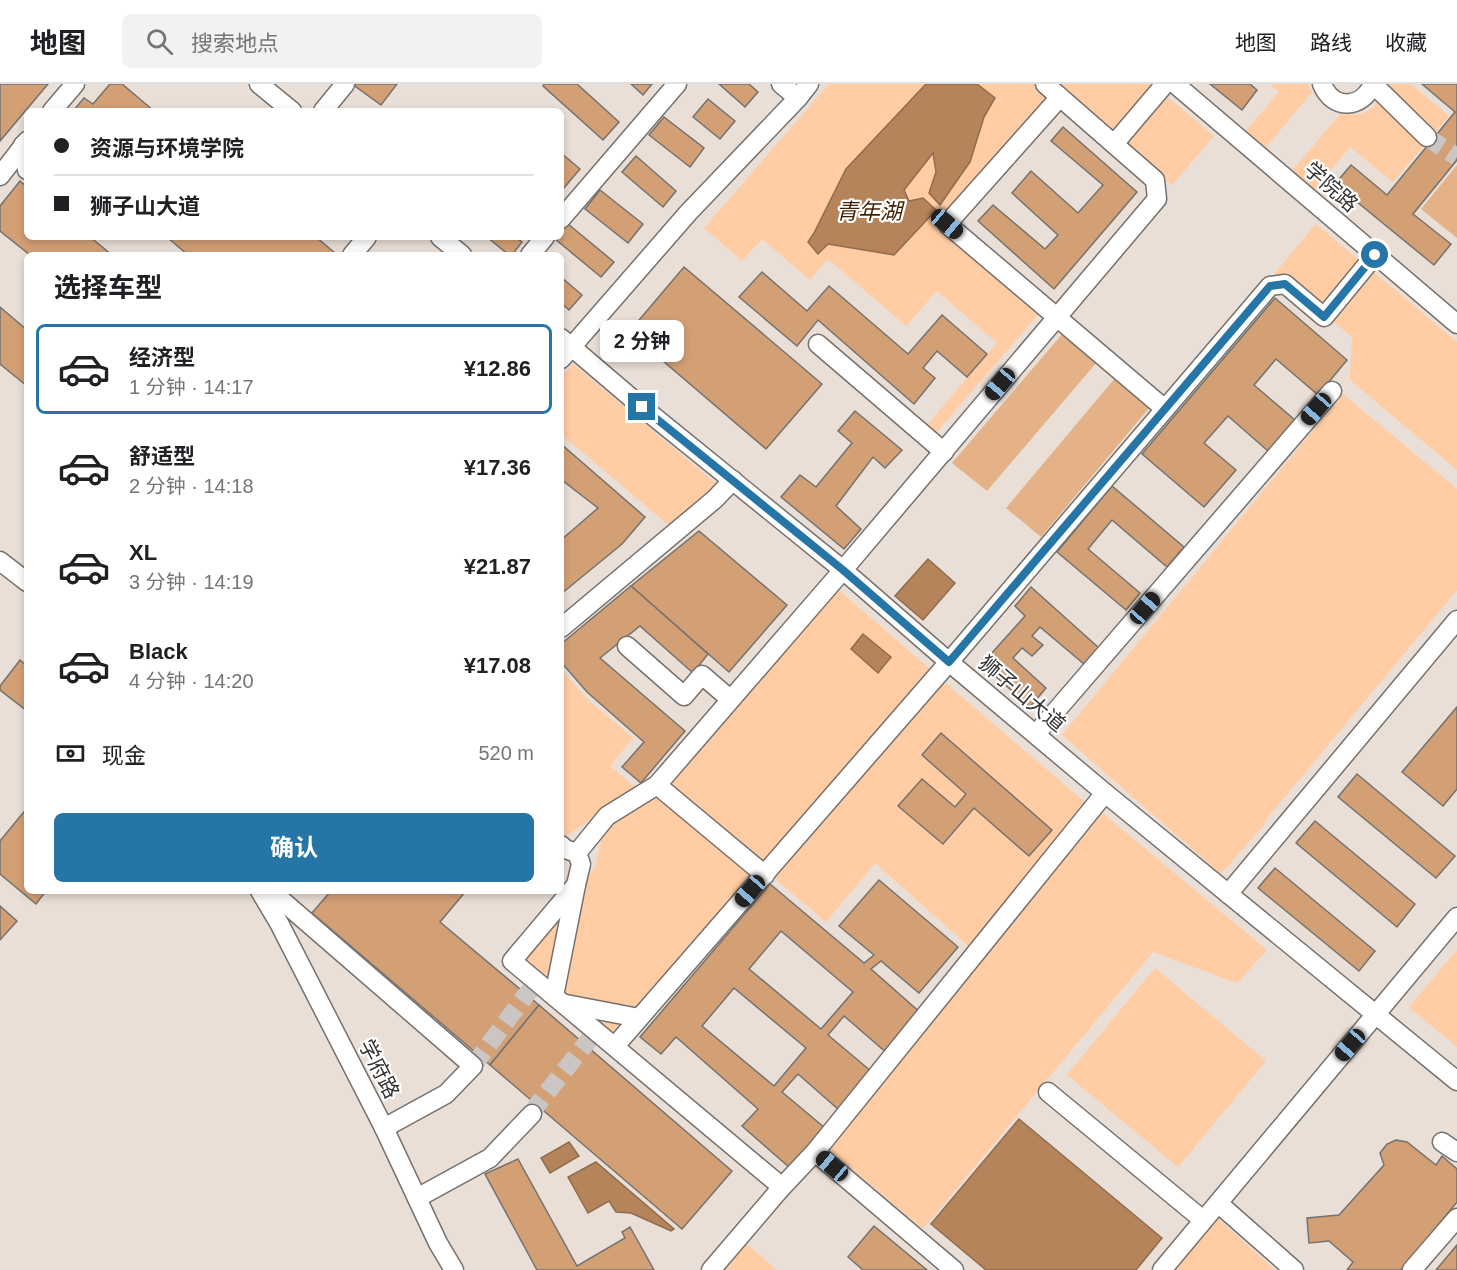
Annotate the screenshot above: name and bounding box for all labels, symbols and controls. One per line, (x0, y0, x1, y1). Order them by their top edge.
search box (122, 14, 542, 68)
icon: search (143, 25, 176, 58)
text: 地图 (30, 28, 86, 59)
text: 搜索地点 (191, 31, 279, 56)
text: 地图 (1235, 31, 1277, 54)
text: 路线 (1310, 31, 1352, 54)
text: 收藏 (1385, 31, 1427, 54)
text: 资源与环境学院 (90, 136, 244, 161)
street label: 学院路 (1300, 157, 1363, 216)
text: 狮子山大道 (90, 194, 200, 219)
water label: 青年湖 (836, 199, 905, 224)
car (927, 206, 967, 242)
route start (1361, 241, 1388, 268)
text: 选择车型 (54, 273, 162, 303)
callout: 2 分钟 (600, 320, 684, 362)
text: 2 分钟 (614, 330, 670, 352)
icon: car (57, 342, 111, 396)
text: 经济型 (129, 345, 195, 370)
text: ¥12.86 (464, 356, 531, 381)
car (982, 364, 1018, 404)
text: 1 分钟 · 14:17 (129, 376, 254, 398)
car (1297, 390, 1335, 428)
route end (628, 393, 655, 420)
icon: car (57, 441, 111, 495)
text: 舒适型 (129, 444, 195, 469)
text: ¥17.36 (464, 455, 531, 480)
text: 2 分钟 · 14:18 (129, 475, 254, 497)
icon: car (57, 540, 111, 594)
text: XL (129, 540, 157, 565)
text: ¥21.87 (464, 554, 531, 579)
text: 3 分钟 · 14:19 (129, 571, 254, 593)
car (1126, 589, 1164, 627)
icon: car (57, 639, 111, 693)
text: Black (129, 639, 188, 664)
street label: 狮子山大道 (975, 651, 1070, 736)
text: ¥17.08 (464, 653, 531, 678)
text: 4 分钟 · 14:20 (129, 670, 254, 692)
icon: cash (54, 737, 87, 770)
text: 520 m (478, 742, 534, 764)
text: 现金 (102, 743, 146, 768)
button: 确认 (54, 813, 534, 882)
car (731, 872, 769, 910)
car (1331, 1026, 1369, 1064)
street label: 学府路 (355, 1035, 404, 1102)
car (812, 1148, 852, 1184)

